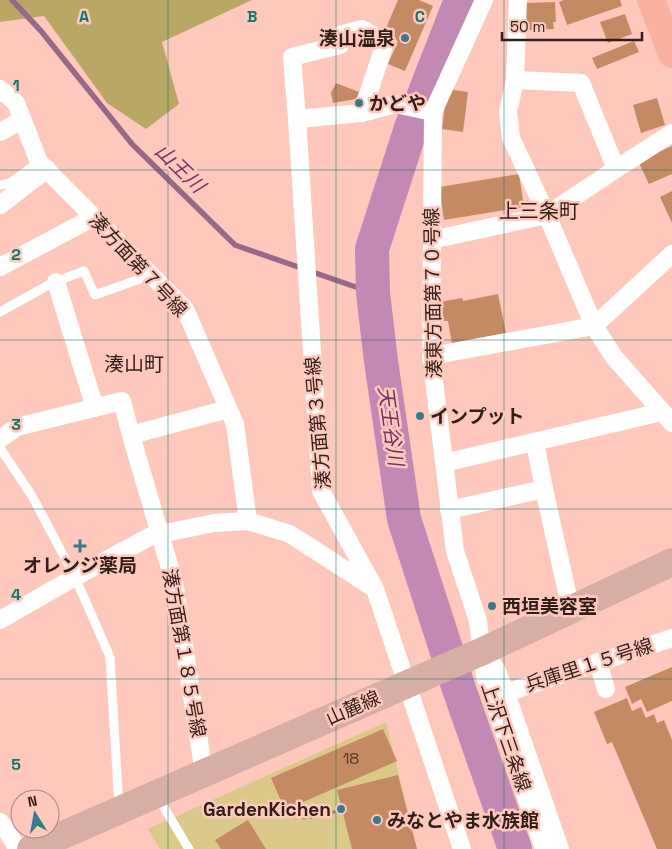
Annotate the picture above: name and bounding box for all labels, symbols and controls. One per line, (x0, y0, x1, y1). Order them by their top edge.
text: A (79, 6, 89, 27)
text: B (247, 6, 257, 27)
text: C (415, 6, 425, 27)
scale bar (502, 10, 642, 42)
text: 50 m (510, 17, 545, 36)
place label: 湊山温泉 (319, 26, 395, 51)
marker: 湊山温泉 (399, 32, 411, 44)
text: 1 (12, 75, 20, 96)
place label: かどや (369, 91, 426, 116)
marker: かどや (353, 97, 365, 109)
water label: 山王川 (149, 138, 212, 200)
district label: 上三条町 (499, 198, 579, 224)
street label: 湊東方面第７０号線 (419, 207, 447, 379)
street label: 湊方面第７号線 (83, 208, 193, 322)
text: 2 (11, 244, 21, 265)
district label: 湊山町 (104, 351, 164, 377)
street label: 湊方面第３号線 (300, 356, 336, 490)
water label: 天王谷川 (373, 385, 410, 469)
place label: インプット (430, 404, 524, 429)
marker: インプット (414, 410, 426, 422)
text: 3 (11, 414, 21, 435)
marker: オレンジ薬局 (74, 540, 86, 552)
place label: オレンジ薬局 (23, 553, 137, 578)
street label: 湊方面第１８５号線 (157, 567, 211, 739)
text: 4 (11, 584, 21, 605)
place label: 西垣美容室 (502, 594, 597, 619)
marker: 西垣美容室 (486, 600, 498, 612)
street label: 兵庫里１５号線 (522, 633, 656, 697)
street label: 上沢下三条線 (476, 679, 536, 795)
street label: 山麓線 (322, 685, 384, 731)
house number: 18 (343, 748, 359, 769)
text: 5 (11, 754, 21, 775)
north arrow (10, 789, 60, 839)
text: N (26, 792, 39, 811)
place label: GardenKichen (203, 797, 331, 822)
marker: GardenKichen (335, 803, 347, 815)
place label: みなとやま水族館 (387, 808, 539, 833)
marker: みなとやま水族館 (371, 814, 383, 826)

